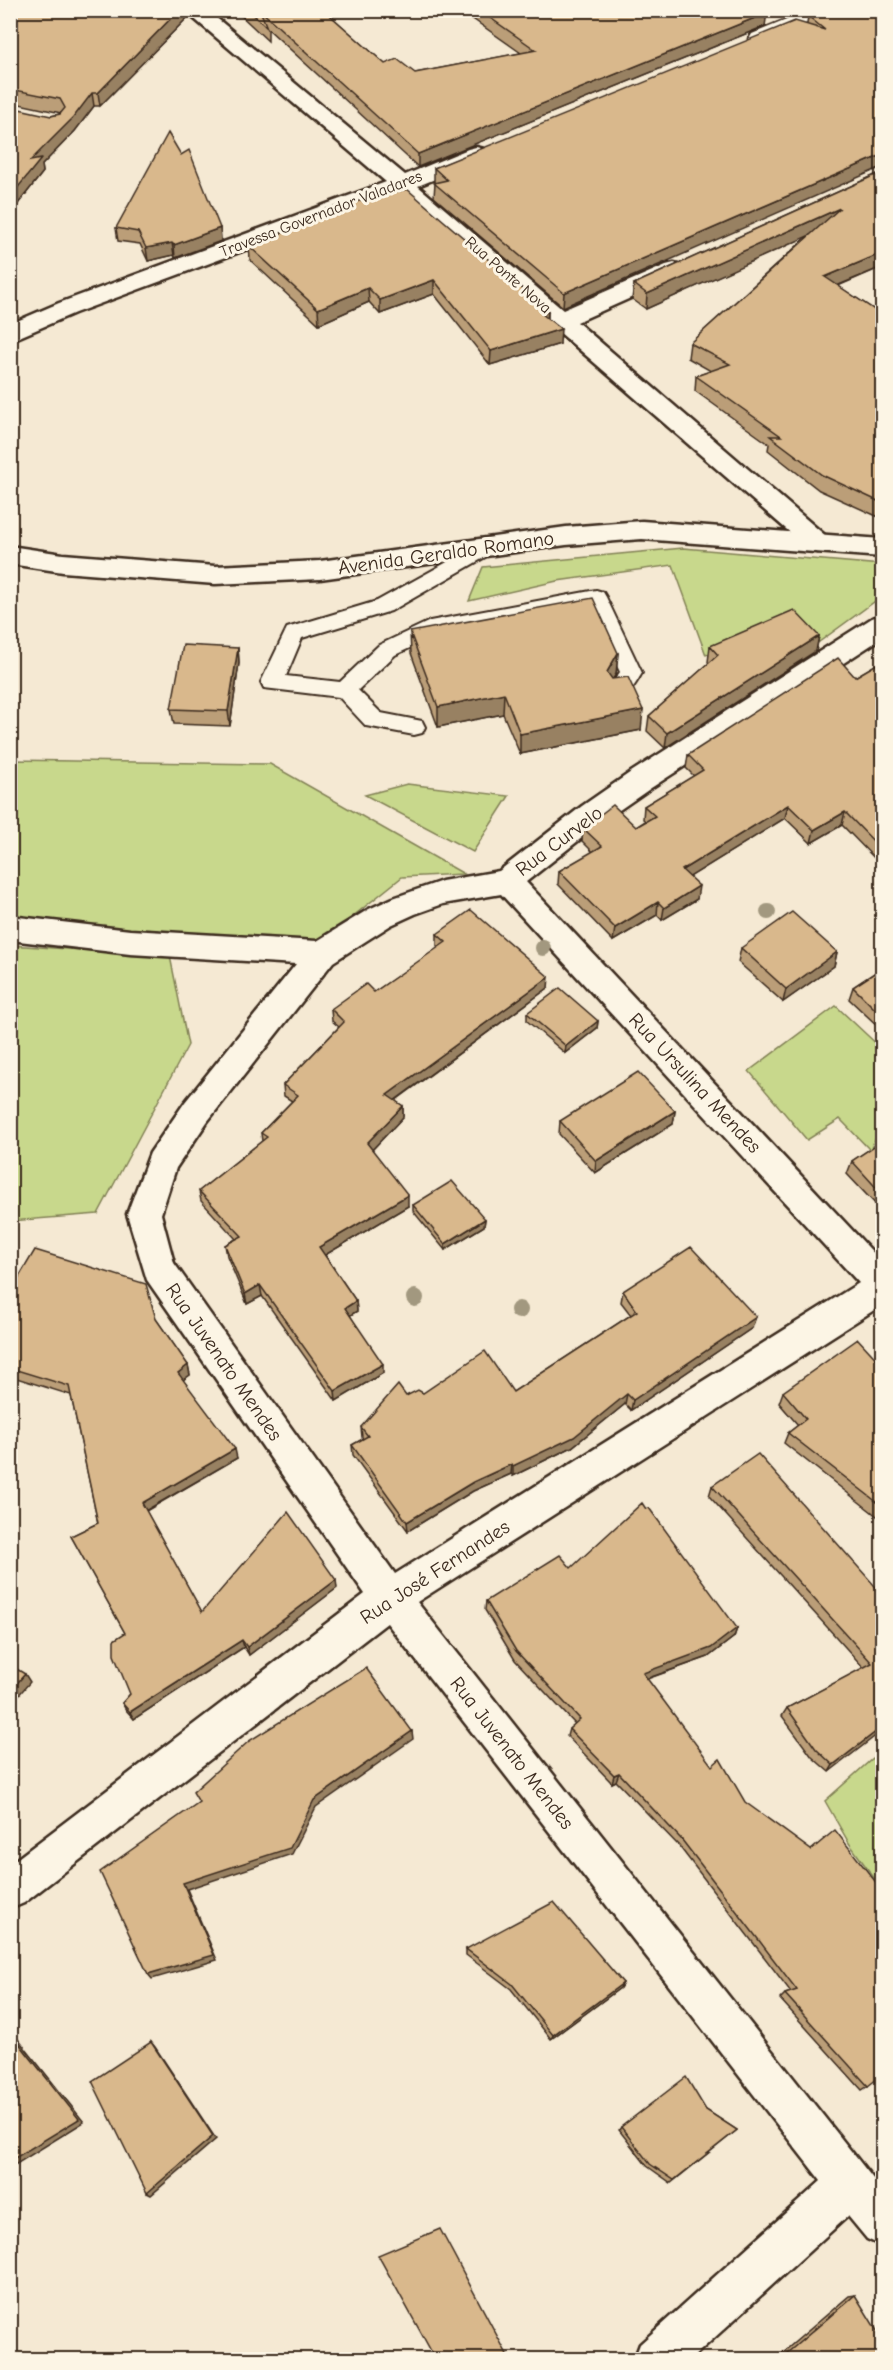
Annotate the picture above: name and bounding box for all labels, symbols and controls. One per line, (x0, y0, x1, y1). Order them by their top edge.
street label: Travessa Governador Valadares (217, 167, 425, 261)
street label: Rua Ponte Nova (461, 233, 555, 317)
street label: Avenida Geraldo Romano (336, 526, 556, 580)
street label: Rua Curvelo (511, 801, 607, 881)
street label: Rua Ursulina Mendes (624, 1008, 766, 1158)
street label: Rua Juvenato Mendes (161, 1279, 287, 1445)
street label: Rua José Fernandes (356, 1515, 514, 1629)
street label: Rua Juvenato Mendes (445, 1672, 579, 1834)

